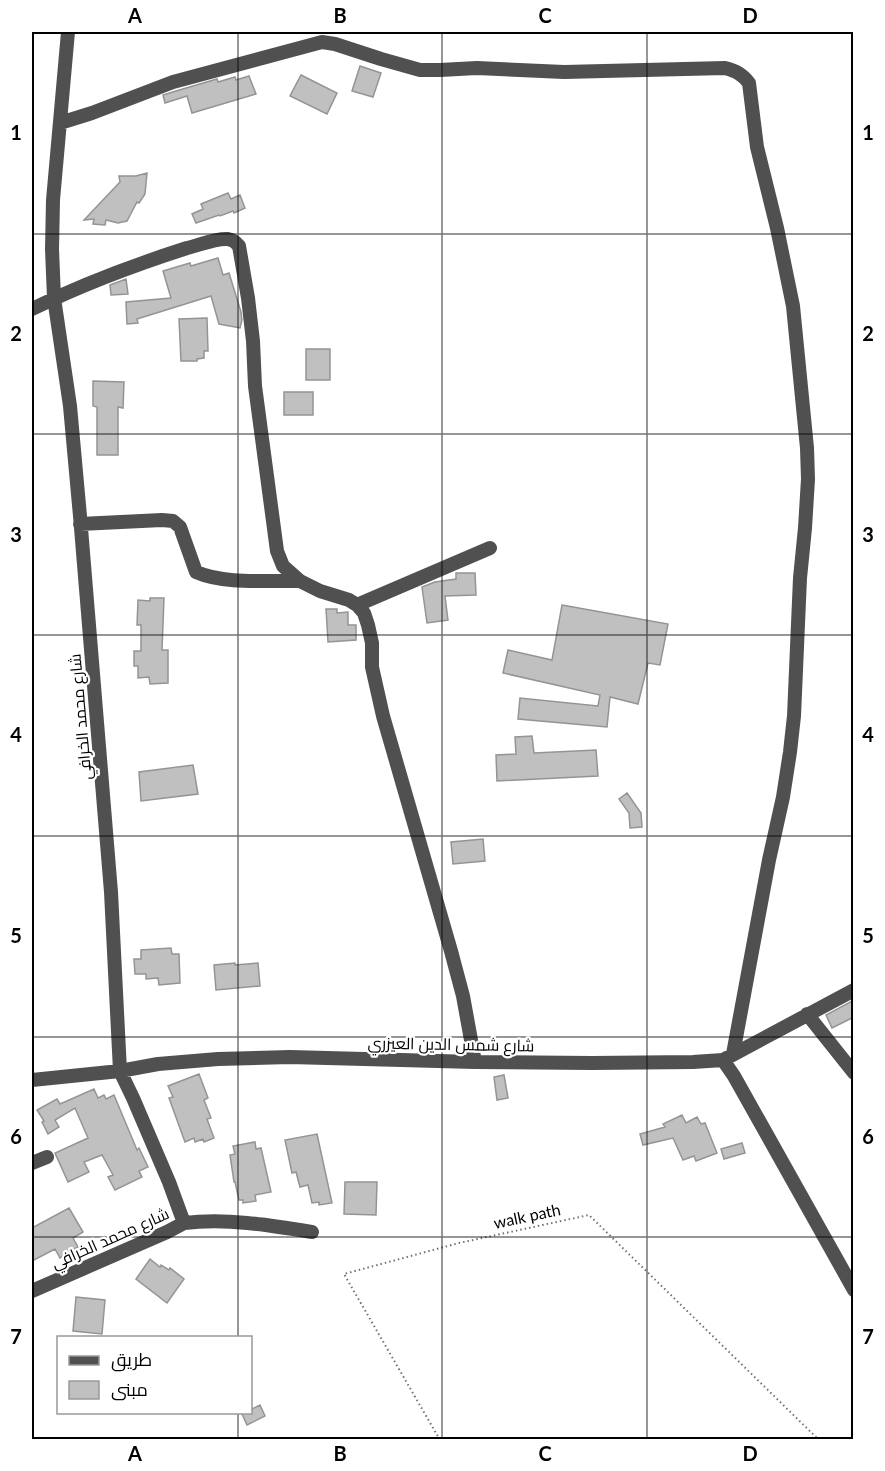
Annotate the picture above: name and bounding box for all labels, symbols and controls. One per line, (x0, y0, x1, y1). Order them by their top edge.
text: A (127, 3, 142, 27)
text: B (333, 3, 347, 27)
text: C (538, 3, 552, 27)
text: D (742, 3, 758, 27)
text: 1 (10, 120, 22, 144)
text: 1 (862, 120, 874, 144)
text: 2 (10, 321, 22, 345)
text: 2 (862, 321, 874, 345)
text: 3 (10, 522, 22, 546)
text: 3 (862, 522, 874, 546)
street label: شارع محمد الخرافي (65, 653, 99, 781)
text: 4 (10, 722, 22, 746)
text: 4 (862, 722, 874, 746)
text: 5 (10, 923, 22, 947)
text: 5 (862, 923, 874, 947)
street label: شارع شمس الدين العيزري (367, 1033, 535, 1059)
text: 6 (10, 1124, 22, 1148)
text: 6 (862, 1124, 874, 1148)
street label: walk path (492, 1199, 562, 1232)
street label: شارع محمد الخرافي (48, 1203, 174, 1277)
text: 7 (10, 1324, 22, 1348)
text: 7 (862, 1324, 874, 1348)
legend (57, 1336, 252, 1414)
text: طريق (111, 1348, 152, 1372)
text: مبنى (111, 1378, 148, 1401)
text: A (127, 1441, 142, 1465)
text: B (333, 1441, 347, 1465)
text: C (538, 1441, 552, 1465)
text: D (742, 1441, 758, 1465)

